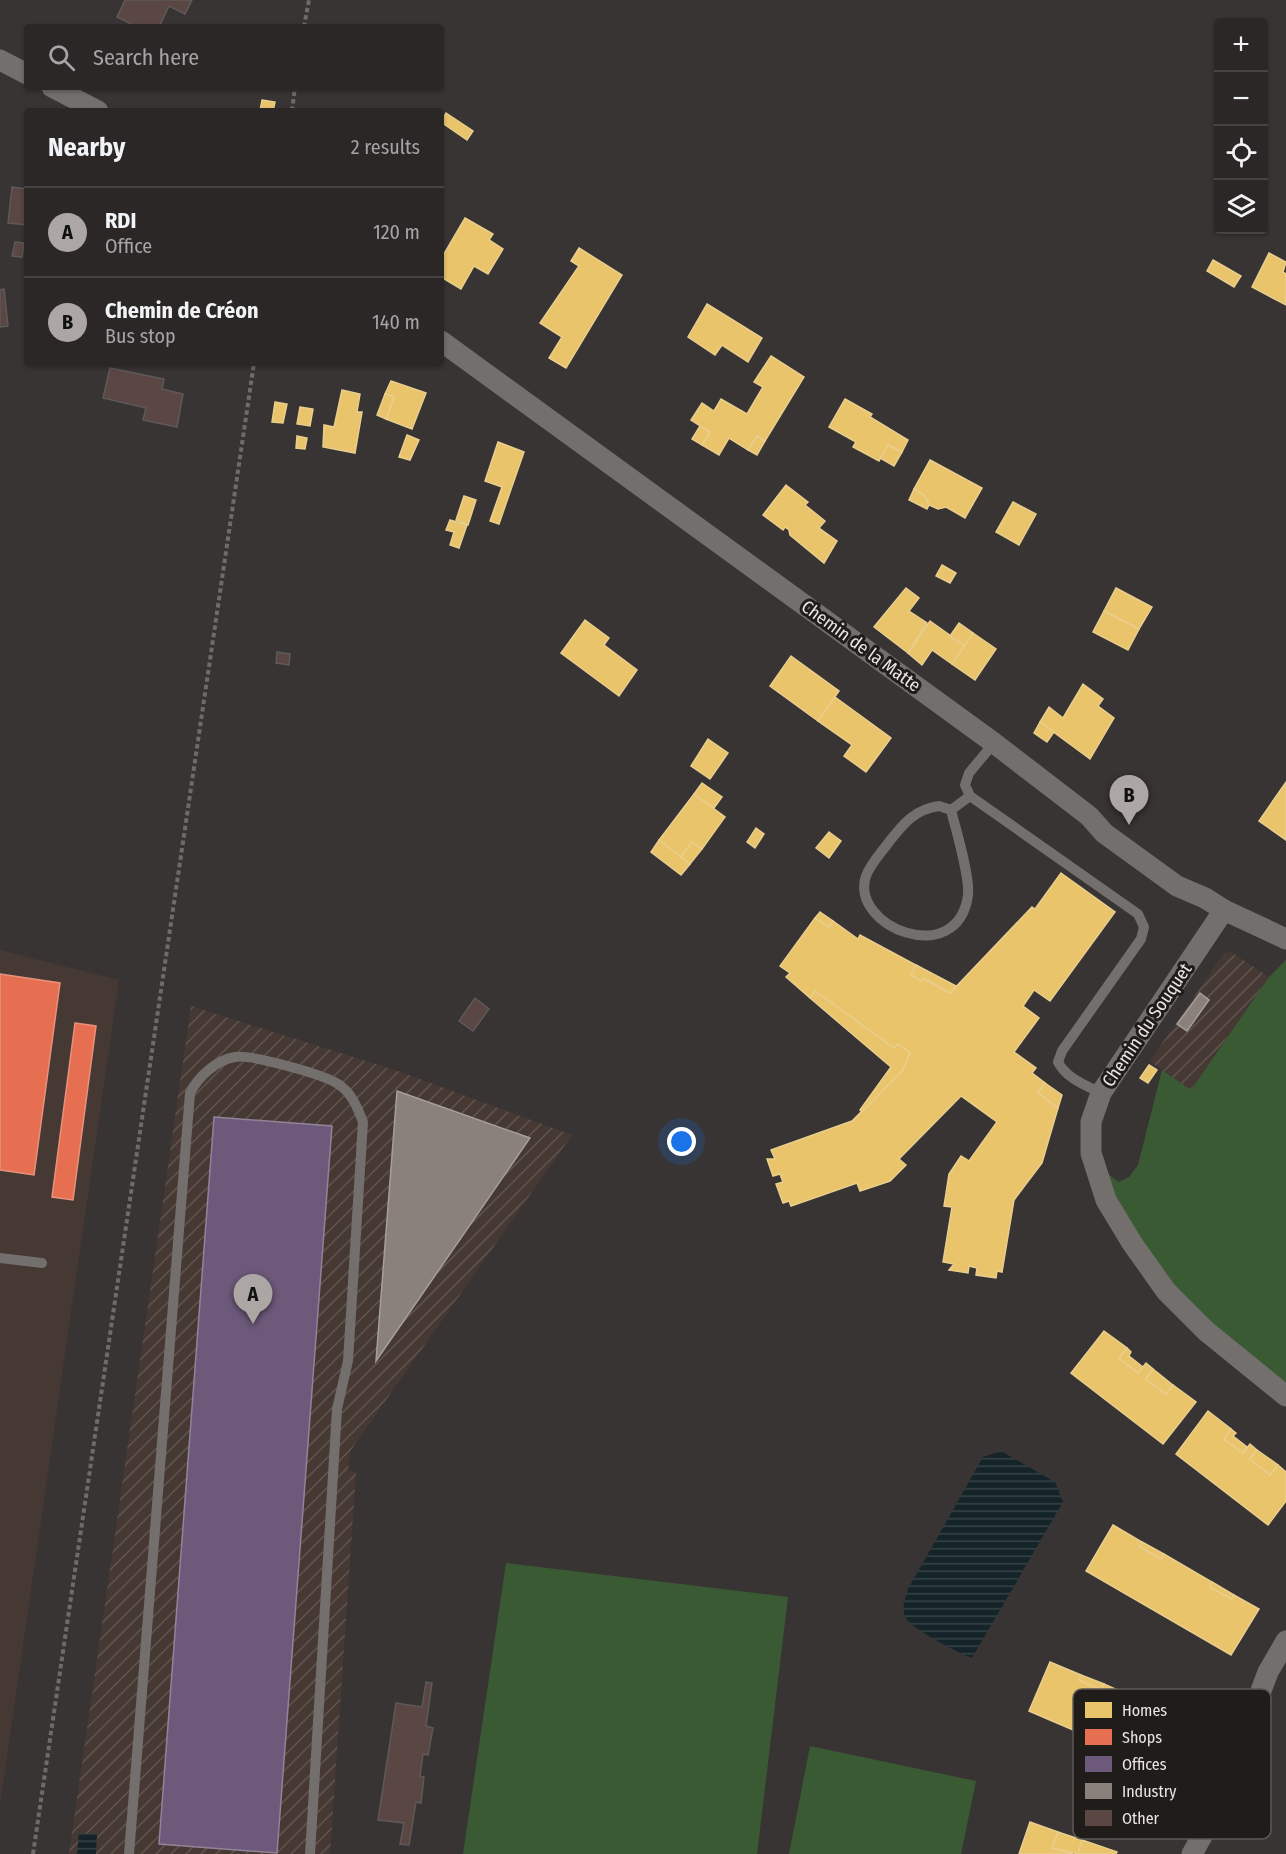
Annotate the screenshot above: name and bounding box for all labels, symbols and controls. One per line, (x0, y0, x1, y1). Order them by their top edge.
map controls (1214, 18, 1268, 234)
button: + (1214, 18, 1268, 72)
search box (24, 24, 444, 90)
icon: search (45, 41, 78, 74)
text: Search here (93, 44, 199, 71)
button: − (1214, 72, 1268, 126)
button: locate (1214, 126, 1268, 180)
text: Nearby (48, 132, 125, 163)
text: 2 results (351, 135, 420, 159)
button: layers (1214, 180, 1268, 234)
text: RDI (105, 207, 136, 234)
text: A (62, 220, 73, 244)
text: 120 m (373, 220, 420, 244)
text: Office (105, 234, 152, 258)
text: Chemin de Créon (105, 297, 258, 324)
text: B (62, 310, 73, 334)
text: 140 m (372, 310, 420, 334)
text: Bus stop (105, 324, 176, 348)
street label: Chemin de la Matte (797, 595, 925, 697)
pin: B (1110, 776, 1148, 825)
street label: Chemin du Souquet (1098, 959, 1197, 1091)
your location (667, 1127, 696, 1156)
pin: A (234, 1274, 272, 1324)
legend (1073, 1689, 1271, 1839)
text: Homes (1122, 1701, 1167, 1720)
text: Shops (1122, 1728, 1162, 1747)
text: Offices (1122, 1755, 1167, 1774)
text: Industry (1122, 1782, 1177, 1801)
text: Other (1122, 1809, 1160, 1828)

